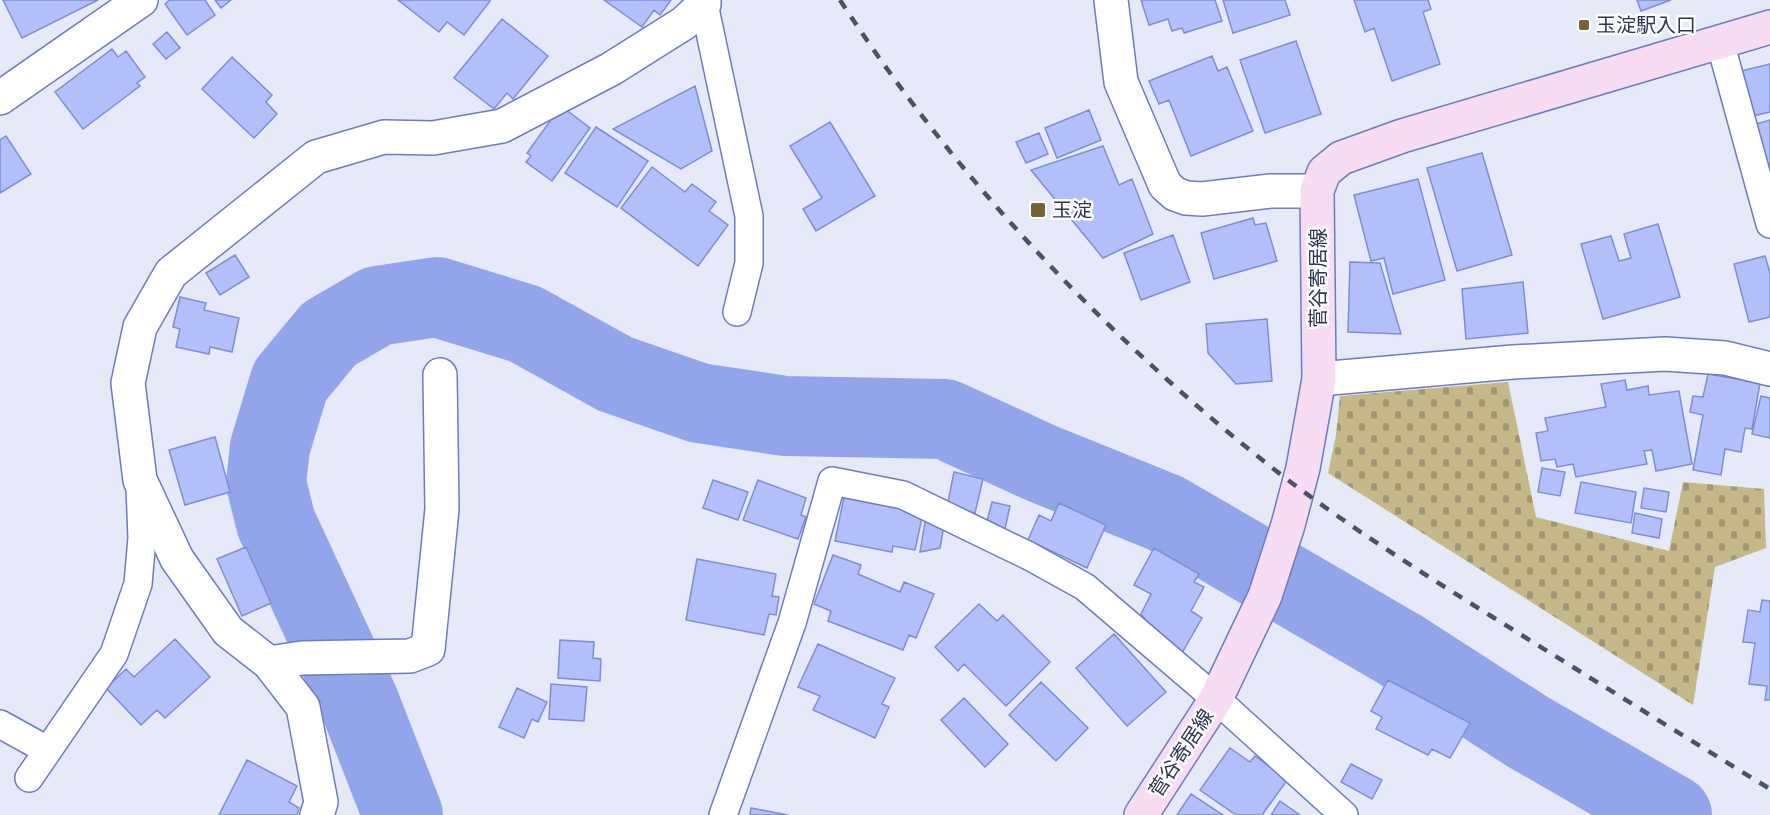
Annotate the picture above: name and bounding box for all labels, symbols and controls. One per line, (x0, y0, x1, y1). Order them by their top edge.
place label: 玉淀駅入口 (1596, 13, 1696, 37)
marker: 玉淀駅入口 (1577, 18, 1591, 32)
place label: 玉淀 (1052, 198, 1092, 222)
marker: 玉淀 (1029, 201, 1047, 219)
street label: 菅谷寄居線 (1306, 228, 1330, 328)
street label: 菅谷寄居線 (1144, 705, 1218, 801)

